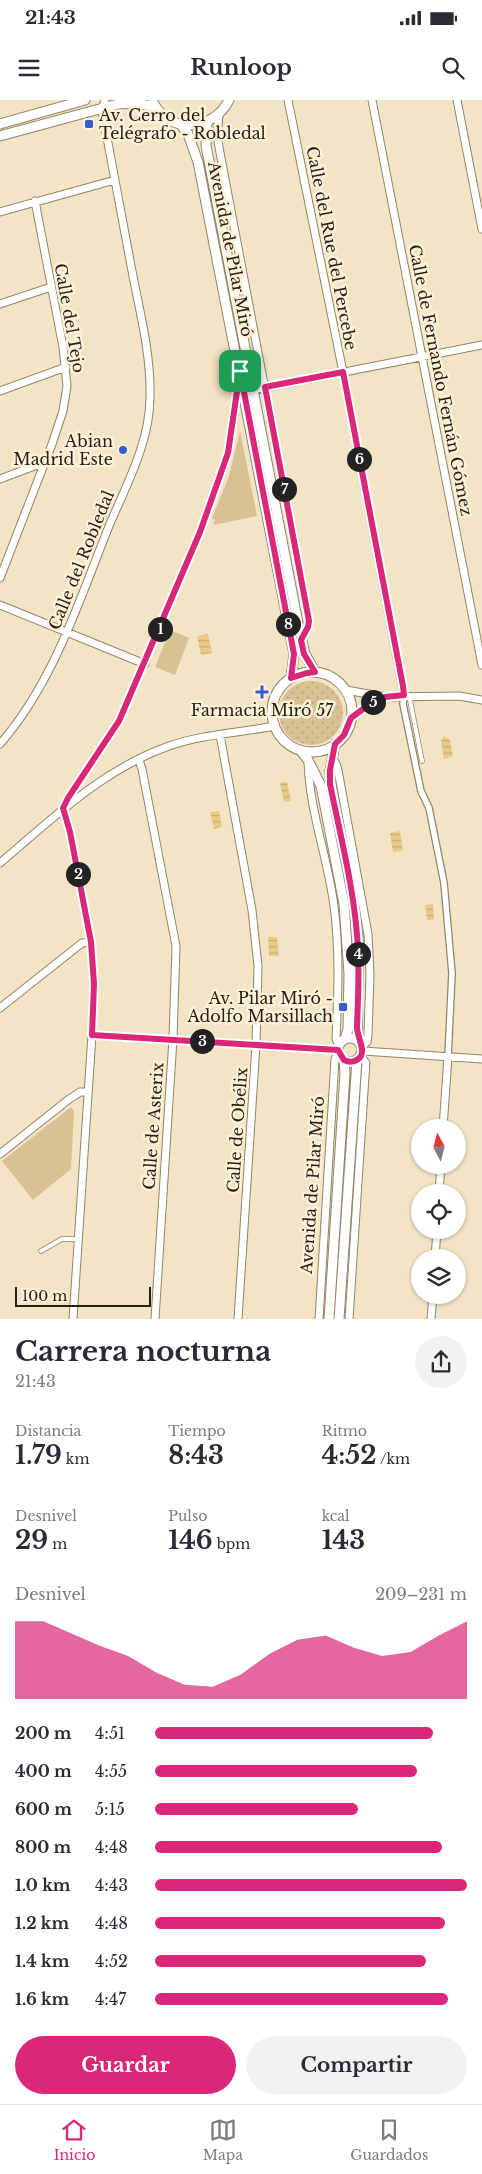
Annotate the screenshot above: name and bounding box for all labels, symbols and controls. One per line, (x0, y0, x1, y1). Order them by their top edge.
text: 21:43 (25, 6, 76, 29)
icon: menu (15, 54, 43, 82)
text: Runloop (190, 54, 292, 81)
icon: search (439, 54, 467, 82)
place label: Av. Cerro del Telégrafo - Robledal (98, 105, 266, 143)
marker: Av. Cerro del Telégrafo - Robledal (83, 118, 95, 130)
street label: Calle del Rue del Percebe (302, 145, 362, 351)
street label: Avenida de Pilar Miró (204, 159, 258, 338)
street label: Calle de Fernando Fernán Gómez (405, 243, 477, 517)
street label: Calle del Tejo (51, 262, 89, 374)
pin (219, 350, 261, 392)
icon: arrive (226, 357, 254, 385)
place label: Abian Madrid Este (13, 431, 113, 469)
marker: Abian Madrid Este (117, 444, 129, 456)
pin: 6 (346, 446, 372, 472)
text: 6 (355, 450, 364, 468)
pin: 7 (272, 476, 296, 502)
text: 7 (281, 480, 288, 498)
street label: Calle del Robledal (44, 488, 118, 632)
pin: 8 (276, 612, 300, 636)
text: 8 (284, 615, 293, 633)
pin: 1 (148, 616, 172, 642)
text: 1 (157, 620, 164, 638)
marker: Farmacia Miró 57 (256, 686, 268, 698)
pin: 5 (360, 690, 386, 714)
text: 5 (369, 693, 378, 711)
place label: Farmacia Miró 57 (191, 700, 334, 720)
pin: 2 (66, 862, 90, 886)
text: 2 (74, 865, 83, 883)
pin: 4 (346, 942, 370, 966)
text: 4 (354, 945, 363, 963)
place label: Av. Pilar Miró - Adolfo Marsillach (186, 988, 333, 1026)
marker: Av. Pilar Miró - Adolfo Marsillach (337, 1001, 349, 1013)
pin: 3 (190, 1028, 214, 1054)
text: 3 (198, 1032, 207, 1050)
street label: Calle de Asterix (139, 1061, 167, 1190)
street label: Calle de Obélix (223, 1066, 251, 1193)
street label: Avenida de Pilar Miró (296, 1095, 328, 1276)
north arrow (411, 1119, 466, 1174)
map controls (411, 1119, 466, 1304)
button: locate (411, 1184, 466, 1239)
button: layers (411, 1249, 466, 1304)
scale bar (15, 1284, 151, 1307)
text: 100 m (22, 1287, 67, 1305)
text: Carrera nocturna (15, 1334, 271, 1369)
button: share (415, 1336, 467, 1388)
text: 21:43 (15, 1371, 56, 1391)
text: Distancia (15, 1422, 81, 1440)
text: Tiempo (168, 1422, 226, 1440)
text: Ritmo (322, 1422, 367, 1440)
text: 1.79 (15, 1440, 62, 1471)
text: 8:43 (168, 1440, 224, 1471)
text: 4:52 (322, 1440, 377, 1471)
text: km (62, 1450, 90, 1468)
text: /km (377, 1450, 410, 1468)
text: Desnivel (15, 1507, 77, 1525)
text: Pulso (168, 1507, 207, 1525)
text: kcal (322, 1507, 350, 1525)
text: 29 (15, 1525, 48, 1556)
text: 146 (168, 1525, 213, 1556)
text: 143 (322, 1525, 365, 1556)
text: m (48, 1535, 67, 1553)
text: bpm (213, 1535, 250, 1553)
text: Desnivel (15, 1584, 86, 1604)
text: 209–231 m (375, 1584, 467, 1604)
text: 200 m (15, 1723, 72, 1743)
text: 4:51 (95, 1723, 125, 1743)
text: 400 m (15, 1761, 72, 1781)
text: 4:55 (95, 1761, 127, 1781)
text: 600 m (15, 1799, 72, 1819)
text: 5:15 (95, 1799, 125, 1819)
text: 800 m (15, 1837, 71, 1857)
text: 4:48 (95, 1837, 128, 1857)
text: 1.0 km (15, 1875, 70, 1895)
text: 4:43 (95, 1875, 128, 1895)
text: 1.2 km (15, 1913, 69, 1933)
text: 4:48 (95, 1913, 128, 1933)
text: 1.4 km (15, 1951, 69, 1971)
text: 4:52 (95, 1951, 128, 1971)
text: 1.6 km (15, 1989, 69, 2009)
text: 4:47 (95, 1989, 126, 2009)
button: Guardar (15, 2036, 236, 2094)
button: Compartir (246, 2036, 467, 2094)
tab: Inicio (54, 2116, 95, 2164)
tab: Mapa (203, 2116, 243, 2164)
tab: Guardados (350, 2116, 428, 2164)

